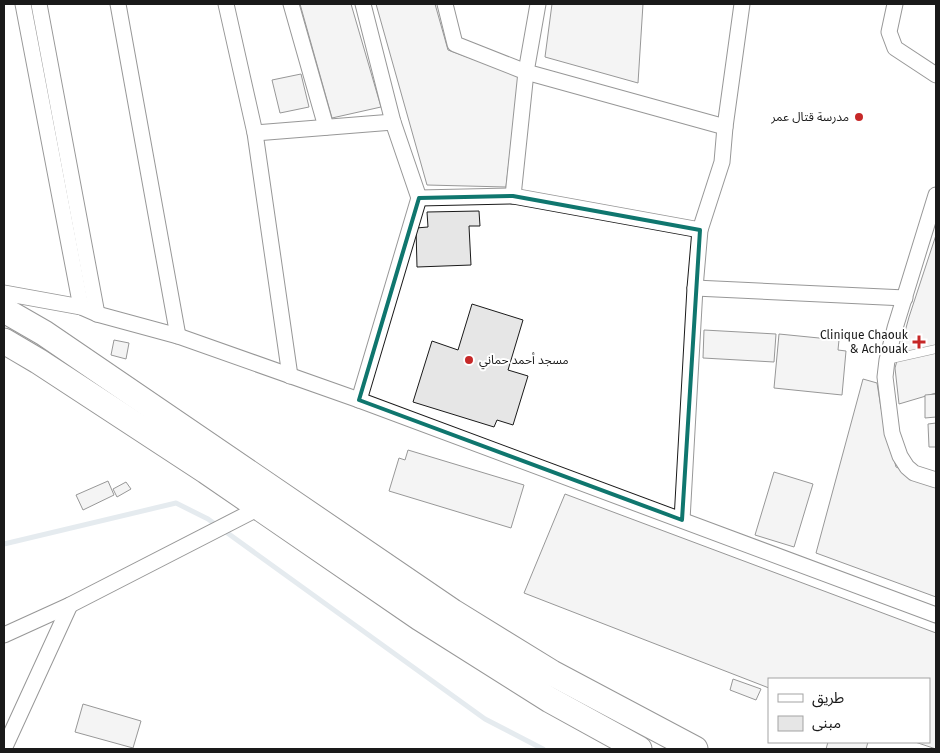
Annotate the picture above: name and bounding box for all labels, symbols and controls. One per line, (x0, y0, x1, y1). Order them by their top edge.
place label: مدرسة قتال عمر (770, 110, 849, 124)
marker: مدرسة قتال عمر (853, 111, 865, 123)
place label: Clinique Chaouk & Achouak (820, 328, 909, 356)
marker: Clinique Chaouk & Achouak (912, 335, 926, 349)
place label: مسجد أحمد حماني (479, 352, 569, 370)
marker: مسجد أحمد حماني (463, 354, 475, 366)
legend (768, 678, 930, 743)
text: طريق (812, 689, 844, 708)
text: مبنى (812, 714, 841, 732)

